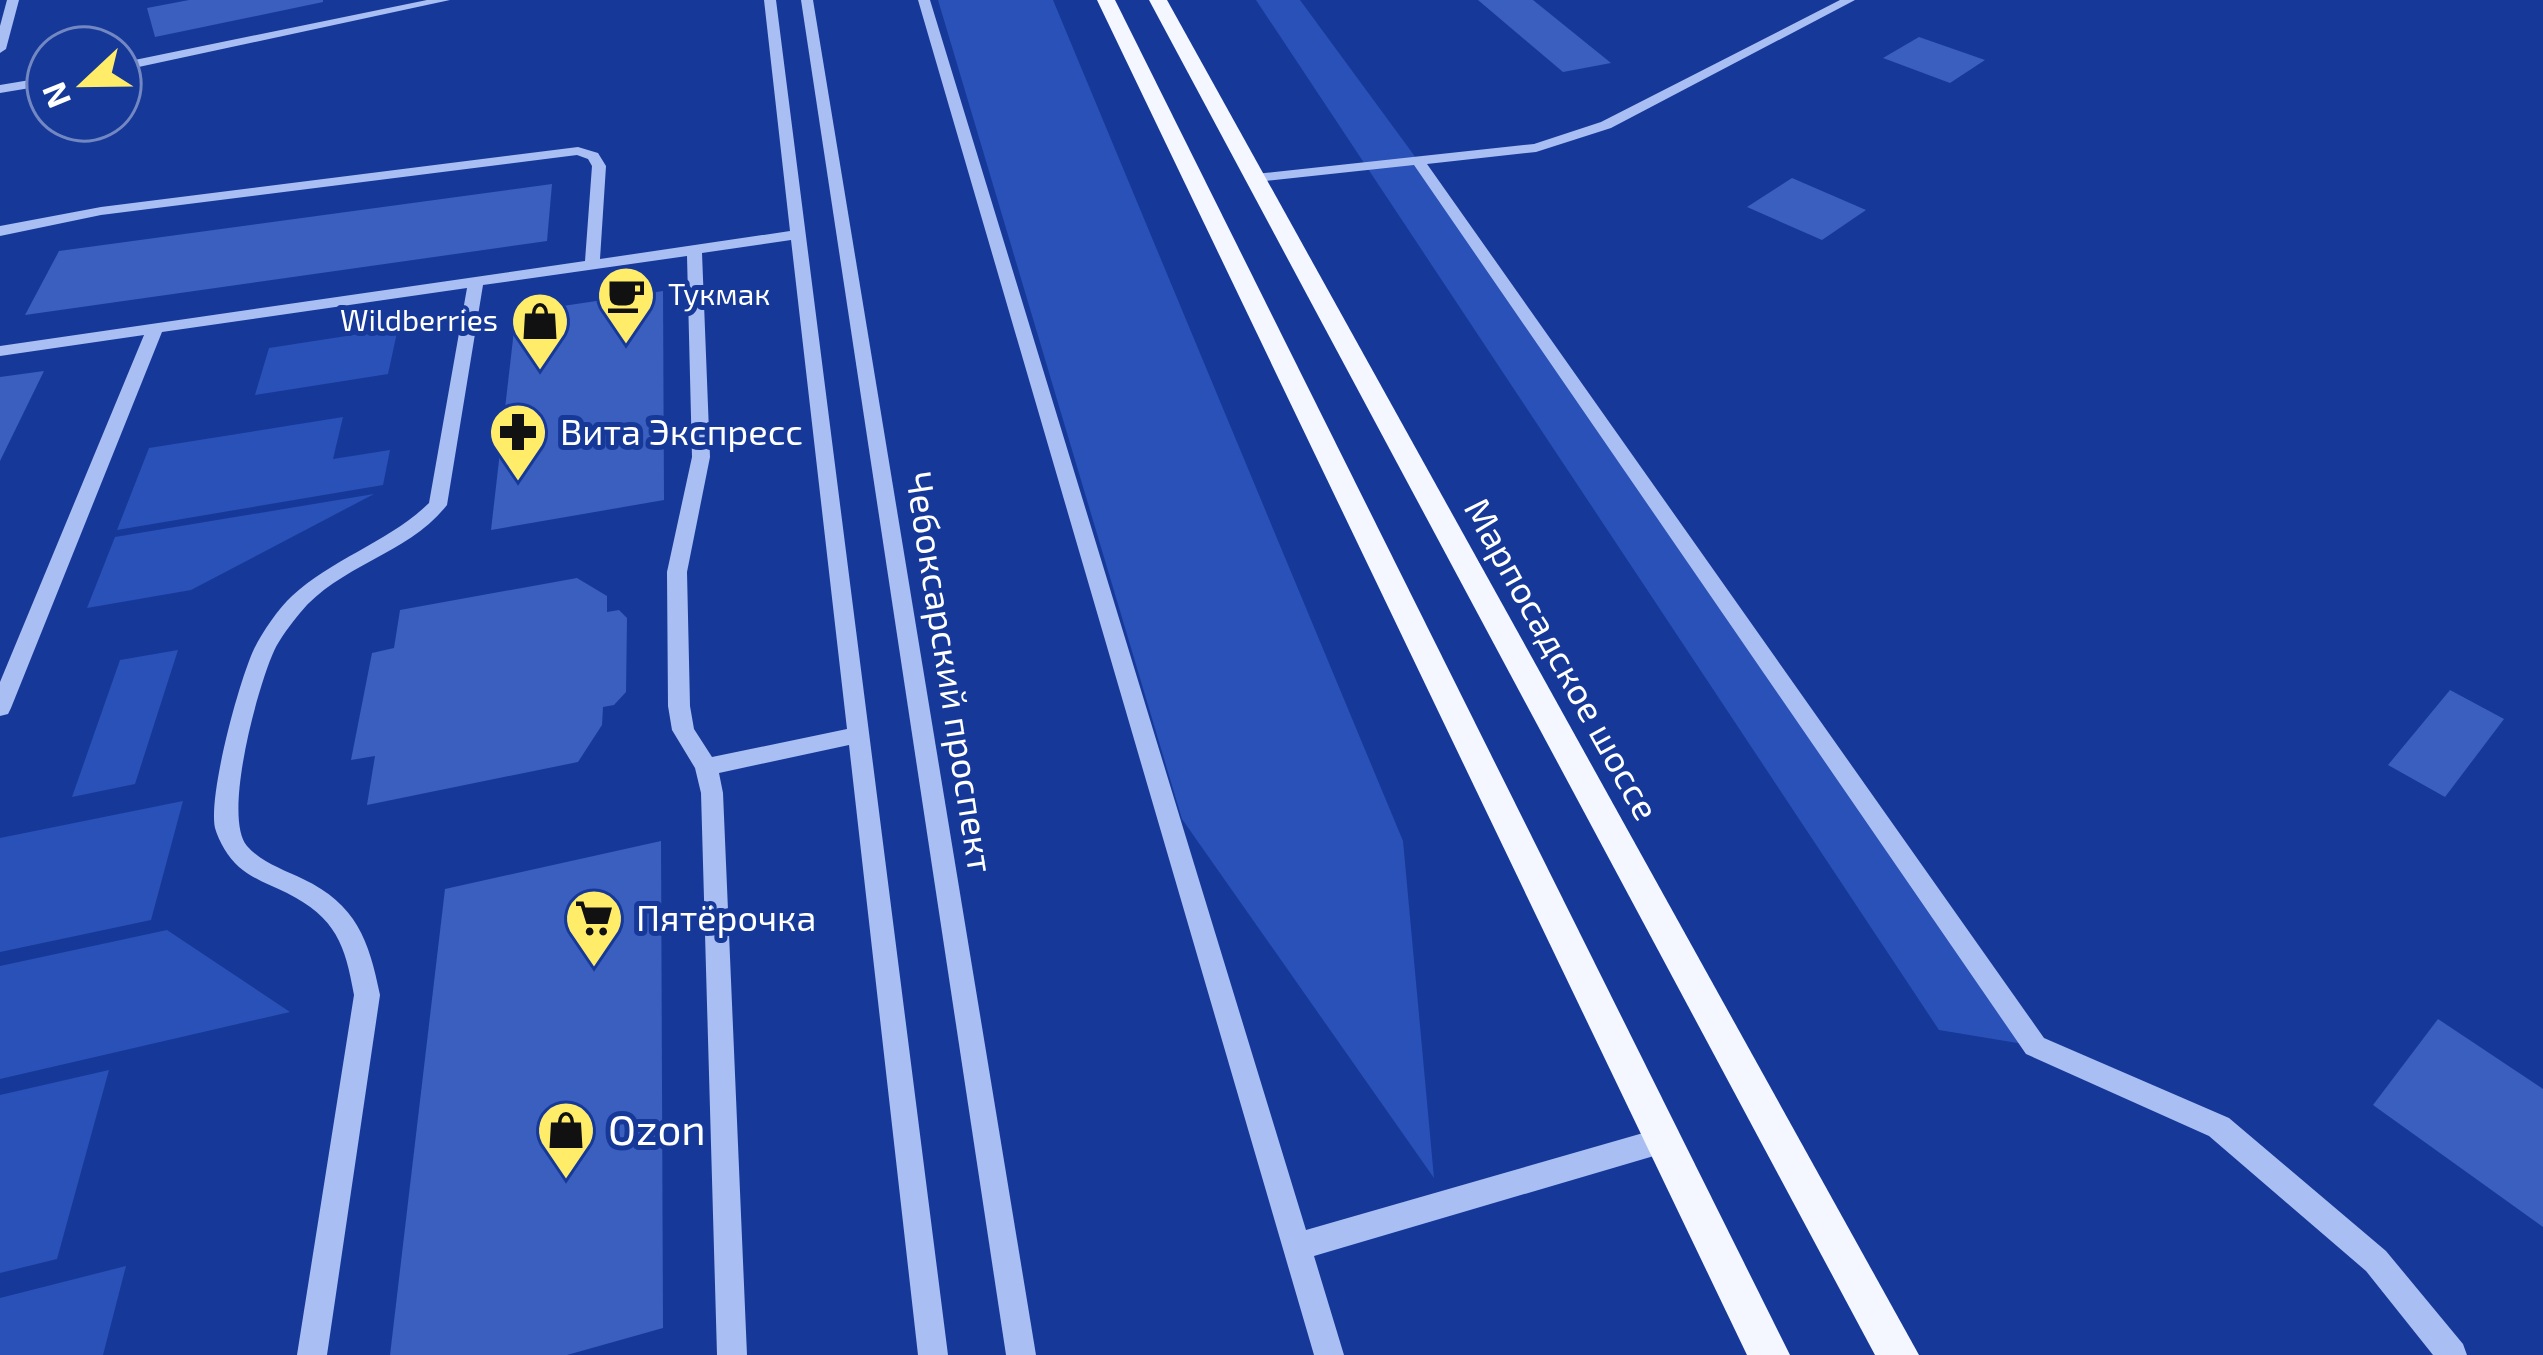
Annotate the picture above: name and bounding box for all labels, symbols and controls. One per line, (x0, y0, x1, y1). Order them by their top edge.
north arrow (24, 24, 144, 144)
text: N (32, 77, 78, 114)
cafe icon: Тукмак (595, 264, 657, 346)
place label: Тукмак (668, 275, 770, 312)
shop icon: Wildberries (509, 290, 571, 372)
place label: Wildberries (340, 301, 498, 337)
pharmacy icon: Вита Экспресс (487, 401, 549, 483)
place label: Вита Экспресс (560, 409, 803, 452)
street label: Чебоксарский проспект (899, 468, 1004, 875)
street label: Марпосадское шоссе (1457, 490, 1670, 827)
supermarket icon: Пятёрочка (563, 887, 625, 969)
place label: Пятёрочка (636, 895, 816, 938)
shop icon: Ozon (535, 1099, 597, 1181)
place label: Ozon (608, 1103, 706, 1153)

